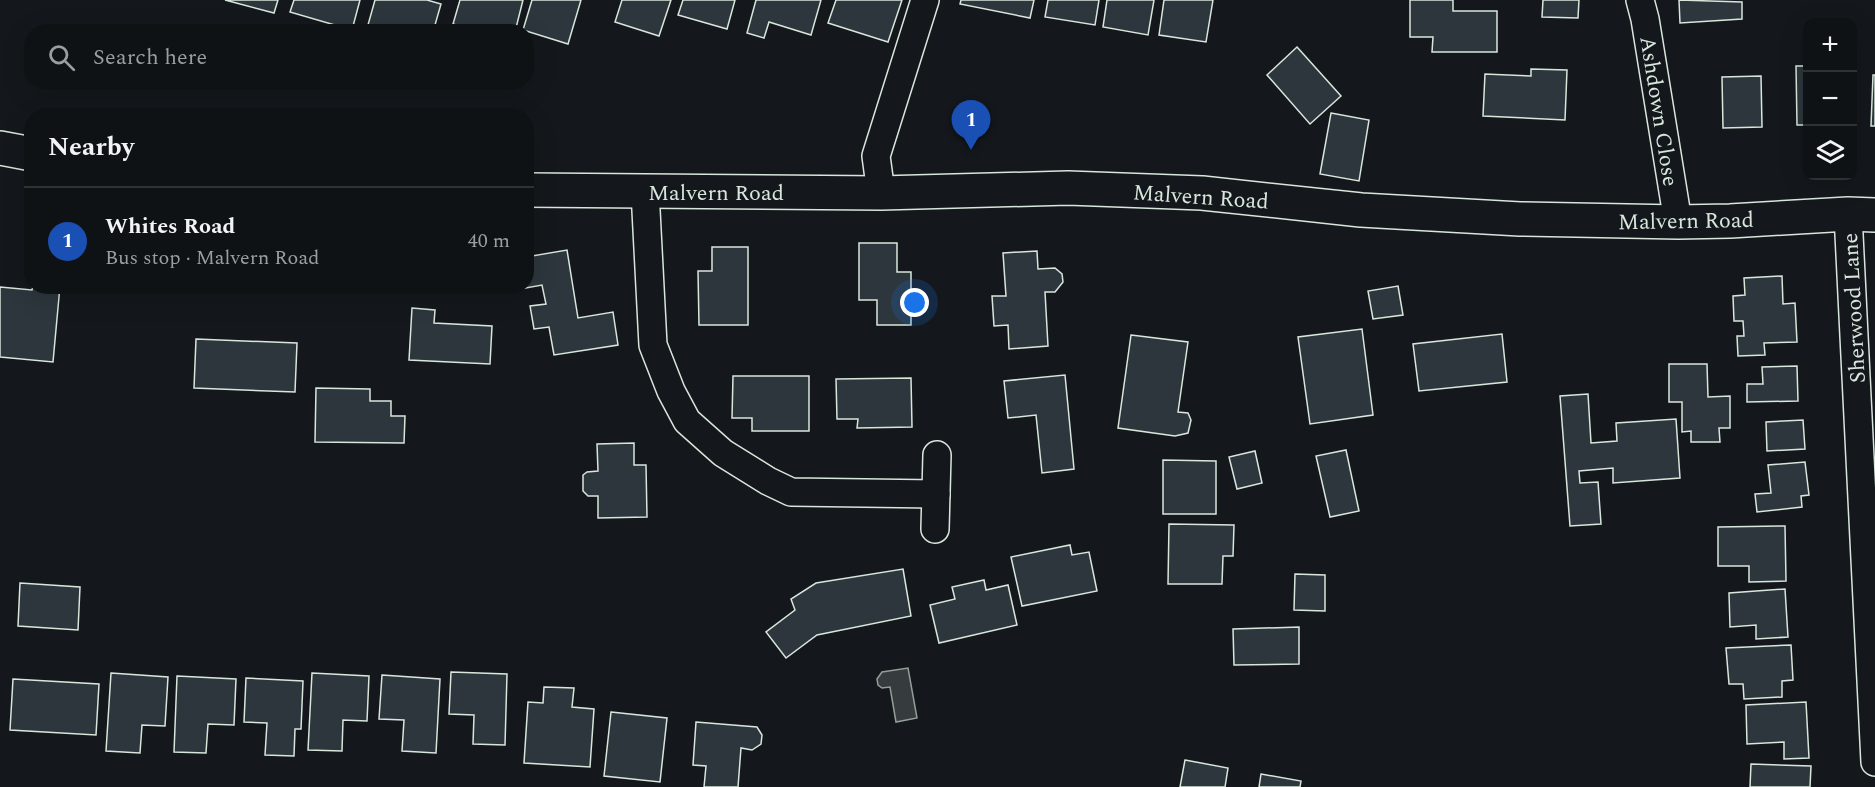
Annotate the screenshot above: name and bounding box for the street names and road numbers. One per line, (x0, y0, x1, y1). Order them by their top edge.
street label: Ashdown Close (1630, 34, 1687, 189)
street label: Malvern Road (1132, 176, 1270, 219)
street label: Malvern Road (648, 177, 784, 210)
street label: Malvern Road (1618, 204, 1754, 239)
street label: Sherwood Lane (1834, 232, 1875, 384)

